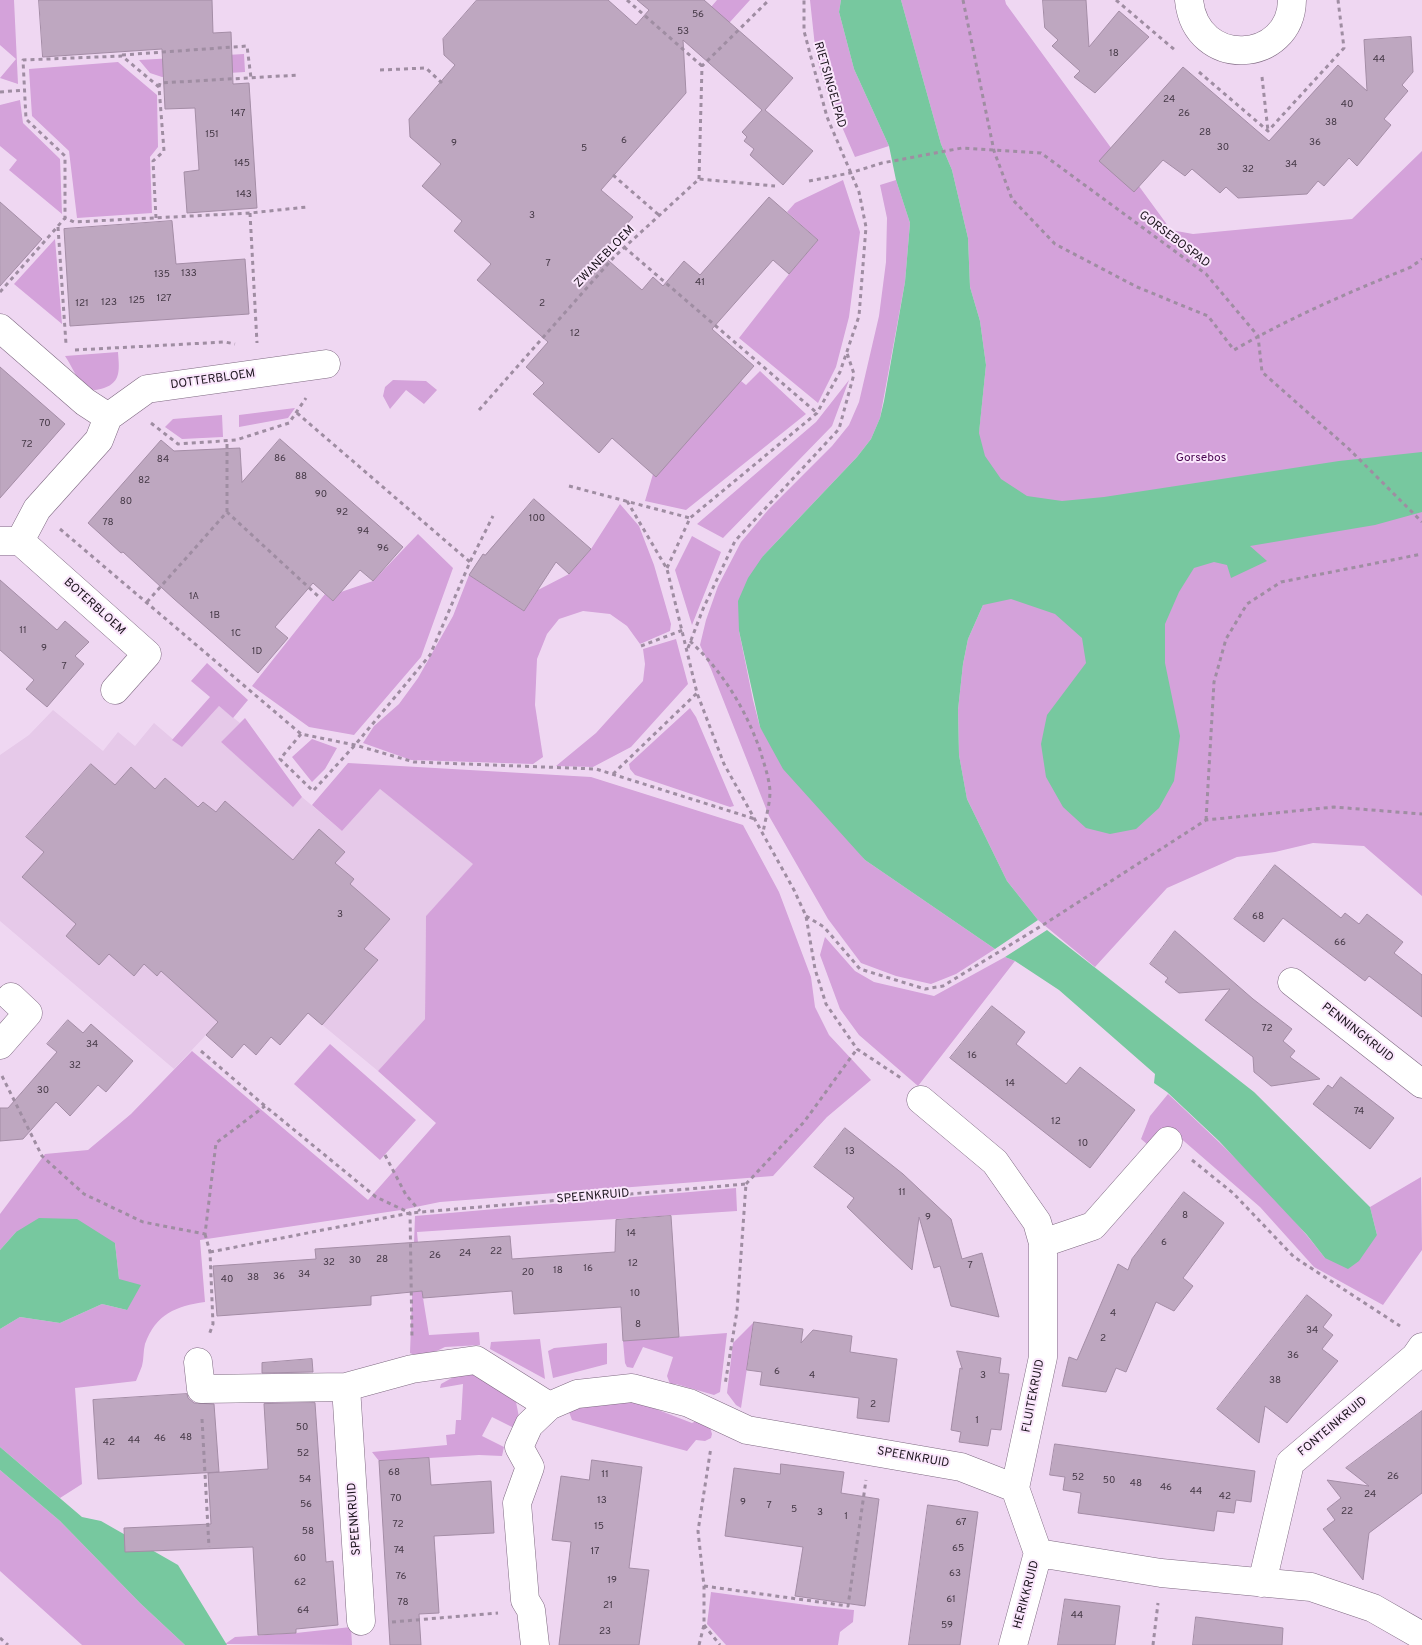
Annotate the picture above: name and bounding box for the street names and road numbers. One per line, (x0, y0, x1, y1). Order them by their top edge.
street label: RIETSINGELPAD (810, 40, 848, 130)
street label: GORSEBOSPAD (1136, 209, 1212, 271)
street label: ZWANEBLOEM (572, 223, 638, 291)
street label: DOTTERBLOEM (170, 367, 256, 393)
street label: BOTERBLOEM (60, 576, 128, 638)
street label: PENNINGKRUID (1318, 1000, 1396, 1066)
street label: SPEENKRUID (556, 1187, 630, 1207)
street label: FLUITEKRUID (1020, 1358, 1048, 1434)
street label: FONTEINKRUID (1296, 1394, 1370, 1460)
street label: SPEENKRUID (876, 1445, 950, 1471)
street label: SPEENKRUID (345, 1482, 365, 1556)
street label: HERIKKRUID (1011, 1559, 1043, 1631)

